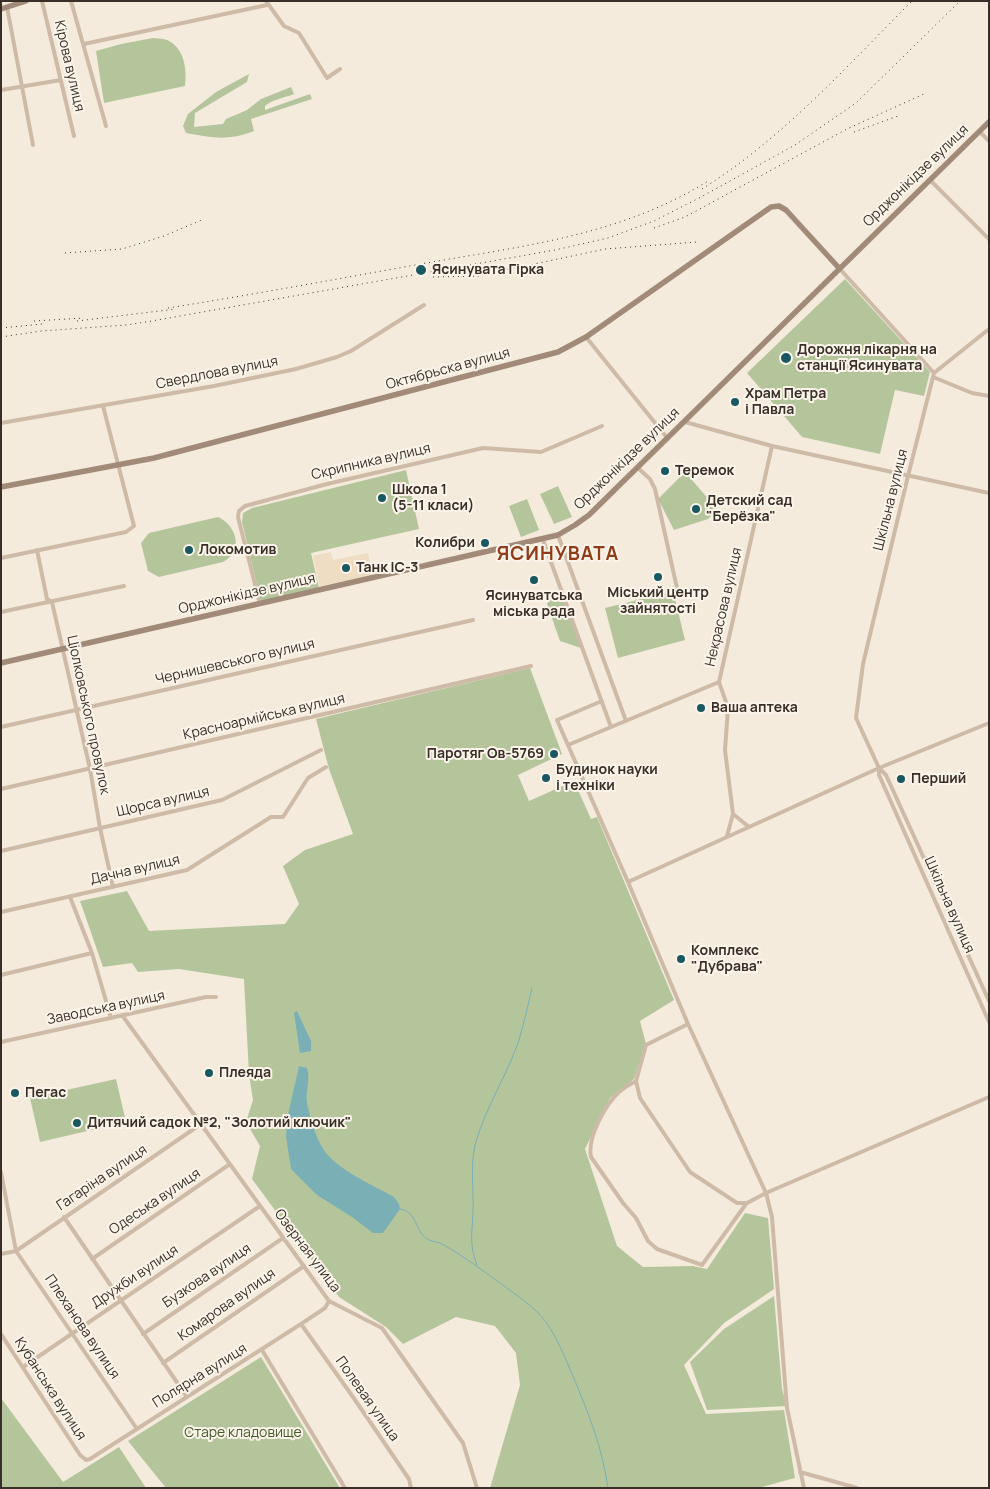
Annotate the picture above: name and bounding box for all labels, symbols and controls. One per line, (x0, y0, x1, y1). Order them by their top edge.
street label: Кірова вулиця (50, 19, 88, 113)
street label: Орджонікідзе вулиця (860, 121, 972, 231)
place label: Ясинувата Гірка (432, 262, 544, 278)
marker: Ясинувата Гірка (414, 263, 428, 277)
place label: Дорожня лікарня на станції Ясинувата (797, 342, 937, 374)
street label: Октябрьска вулиця (384, 344, 512, 394)
marker: Дорожня лікарня на станції Ясинувата (779, 351, 793, 365)
street label: Свердлова вулиця (155, 353, 279, 393)
place label: Храм Петра і Павла (745, 386, 826, 418)
marker: Храм Петра і Павла (729, 396, 741, 408)
street label: Орджонікідзе вулиця (571, 404, 683, 514)
street label: Скрипника вулиця (310, 440, 432, 484)
street label: Шкільна вулиця (870, 447, 912, 553)
place label: Теремок (675, 463, 734, 479)
marker: Теремок (659, 465, 671, 477)
place label: Школа 1 (5-11 класи) (392, 482, 474, 514)
marker: Школа 1 (5-11 класи) (376, 492, 388, 504)
place label: Детский сад "Берёзка" (706, 493, 792, 526)
marker: Детский сад "Берёзка" (690, 503, 702, 515)
place label: Колибри (415, 535, 475, 551)
marker: Колибри (479, 537, 491, 549)
place label: Локомотив (199, 542, 276, 558)
marker: Локомотив (183, 544, 195, 556)
district label: ЯСИНУВАТА (496, 544, 620, 566)
street label: Некрасова вулиця (702, 546, 746, 668)
place label: Танк ІС-3 (356, 560, 418, 576)
marker: Танк ІС-3 (340, 562, 352, 574)
street label: Орджонікідзе вулиця (177, 570, 317, 618)
marker: Міський центр зайнятості (652, 571, 664, 583)
marker: Ясинуватська міська рада (528, 574, 540, 586)
place label: Міський центр зайнятості (607, 585, 709, 618)
place label: Ясинуватська міська рада (485, 588, 583, 620)
street label: Ціолковського провулок (63, 634, 113, 796)
street label: Чернишевського вулиця (154, 636, 316, 688)
street label: Красноармійська вулиця (182, 690, 346, 744)
place label: Ваша аптека (711, 700, 798, 716)
marker: Ваша аптека (695, 702, 707, 714)
place label: Паротяг Ов-5769 (427, 746, 544, 762)
marker: Паротяг Ов-5769 (548, 748, 560, 760)
place label: Будинок науки і техніки (556, 762, 658, 794)
place label: Перший (911, 771, 966, 787)
marker: Будинок науки і техніки (540, 772, 552, 784)
marker: Перший (895, 773, 907, 785)
street label: Щорса вулиця (115, 783, 211, 821)
street label: Дачна вулиця (88, 852, 182, 888)
street label: Шкільна вулиця (920, 854, 978, 956)
place label: Комплекс "Дубрава" (691, 943, 763, 976)
marker: Комплекс "Дубрава" (675, 953, 687, 965)
street label: Заводська вулиця (46, 987, 166, 1029)
place label: Плеяда (219, 1065, 271, 1081)
marker: Плеяда (203, 1067, 215, 1079)
place label: Пегас (25, 1085, 66, 1101)
marker: Пегас (9, 1087, 21, 1099)
place label: Дитячий садок №2, "Золотий ключик" (87, 1115, 351, 1131)
marker: Дитячий садок №2, "Золотий ключик" (71, 1117, 83, 1129)
street label: Гагаріна вулиця (54, 1142, 150, 1214)
street label: Одеська вулиця (106, 1165, 204, 1239)
street label: Озерная улица (270, 1206, 344, 1296)
street label: Бузкова вулиця (160, 1240, 254, 1312)
street label: Дружби вулиця (88, 1242, 182, 1312)
street label: Комарова вулиця (175, 1265, 279, 1345)
street label: Плеханова вулиця (41, 1272, 123, 1382)
street label: Кубанська вулиця (11, 1335, 89, 1443)
street label: Полярна вулиця (150, 1340, 250, 1412)
street label: Полевая улица (332, 1353, 402, 1445)
park label: Старе кладовище (184, 1425, 302, 1441)

